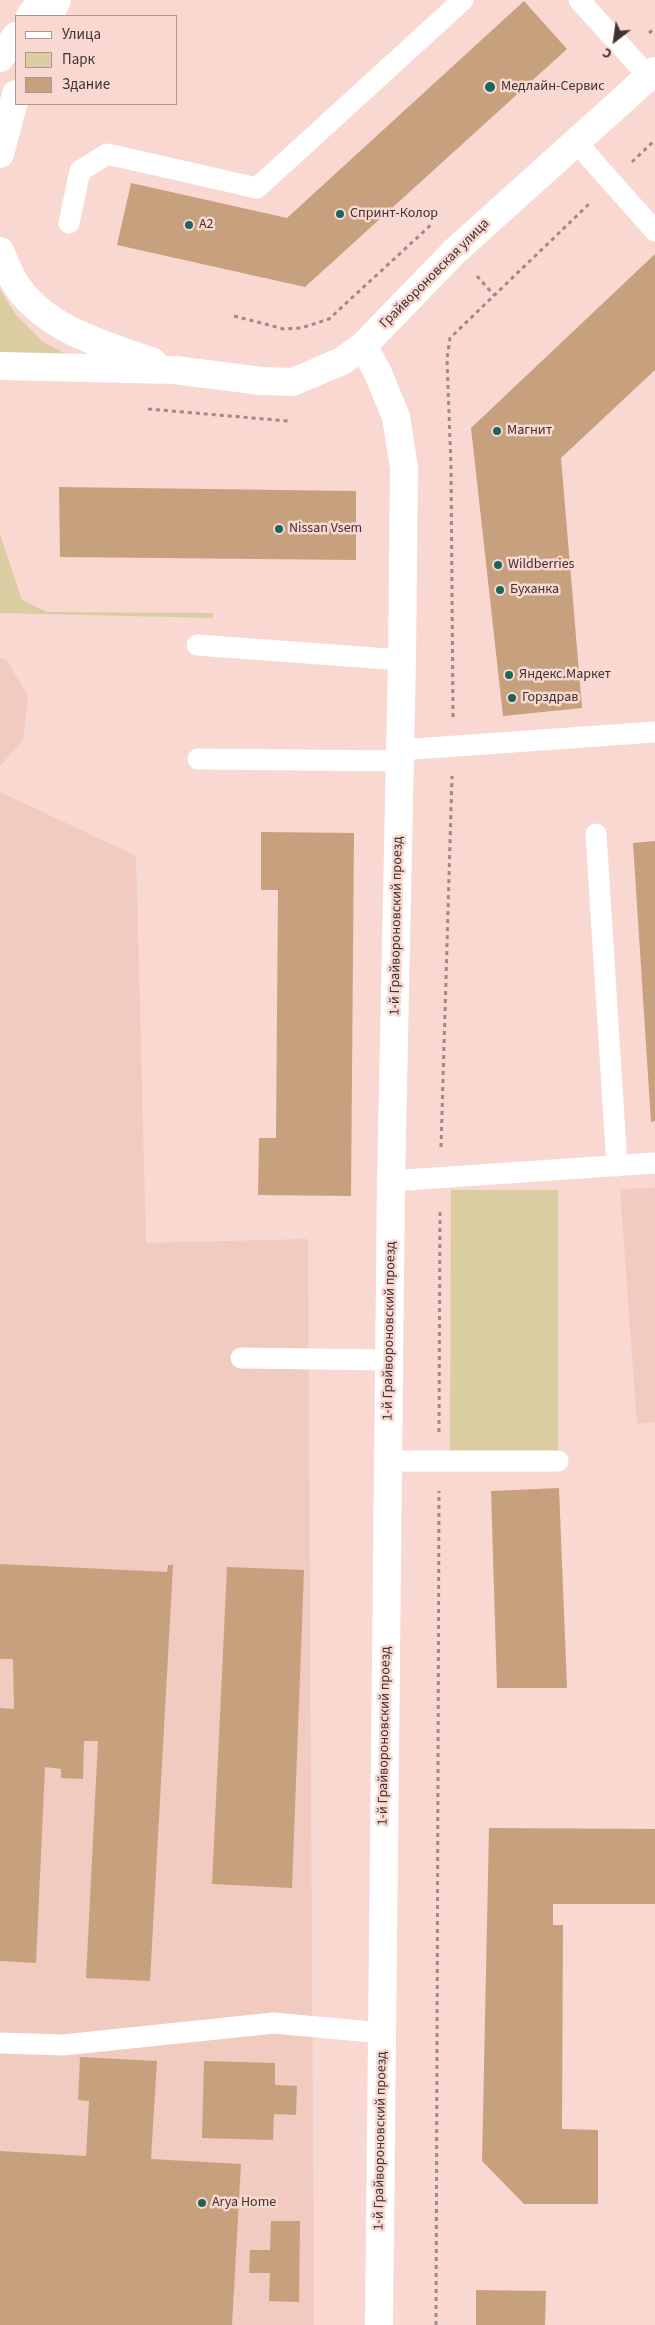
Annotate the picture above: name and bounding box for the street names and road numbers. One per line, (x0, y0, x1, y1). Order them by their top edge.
street label: Грайвороновская улица (377, 216, 493, 332)
street label: 1-й Грайвороновский проезд (387, 836, 407, 1016)
street label: 1-й Грайвороновский проезд (380, 1241, 400, 1421)
street label: 1-й Грайвороновский проезд (375, 1646, 395, 1826)
street label: 1-й Грайвороновский проезд (371, 2051, 391, 2231)

